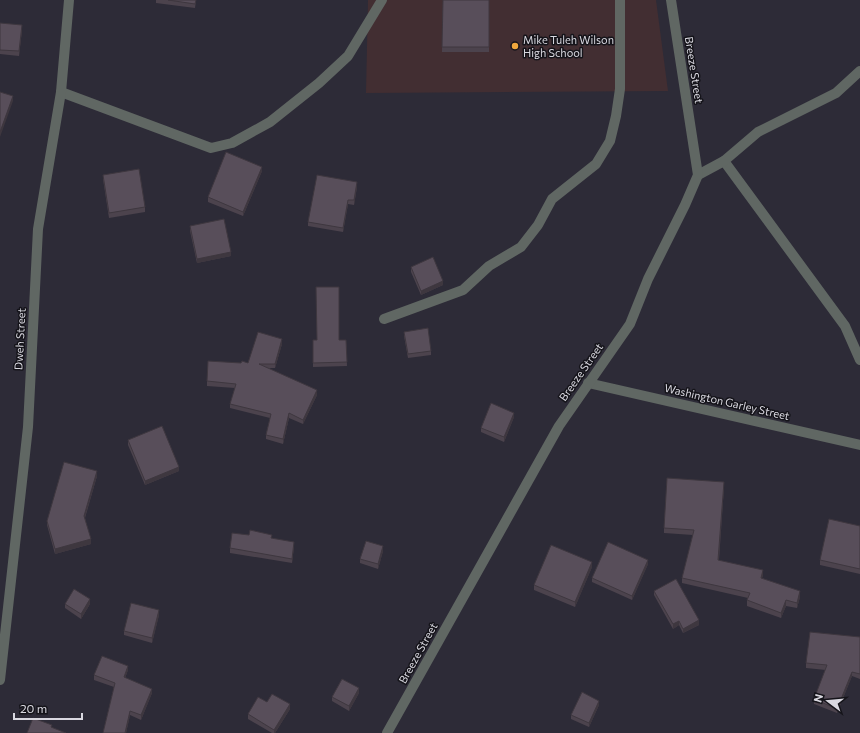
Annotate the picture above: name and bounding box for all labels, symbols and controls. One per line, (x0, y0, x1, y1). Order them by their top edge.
place label: Mike Tuleh Wilson High School (523, 33, 614, 59)
street label: Breeze Street (683, 36, 706, 105)
marker: Mike Tuleh Wilson High School (510, 41, 520, 51)
street label: Dweh Street (11, 307, 28, 370)
street label: Breeze Street (556, 340, 606, 403)
street label: Washington Garley Street (663, 381, 791, 422)
street label: Breeze Street (396, 620, 440, 685)
north arrow (808, 681, 848, 721)
text: N (811, 692, 825, 704)
scale bar (14, 695, 82, 721)
text: 20 m (20, 701, 47, 715)

